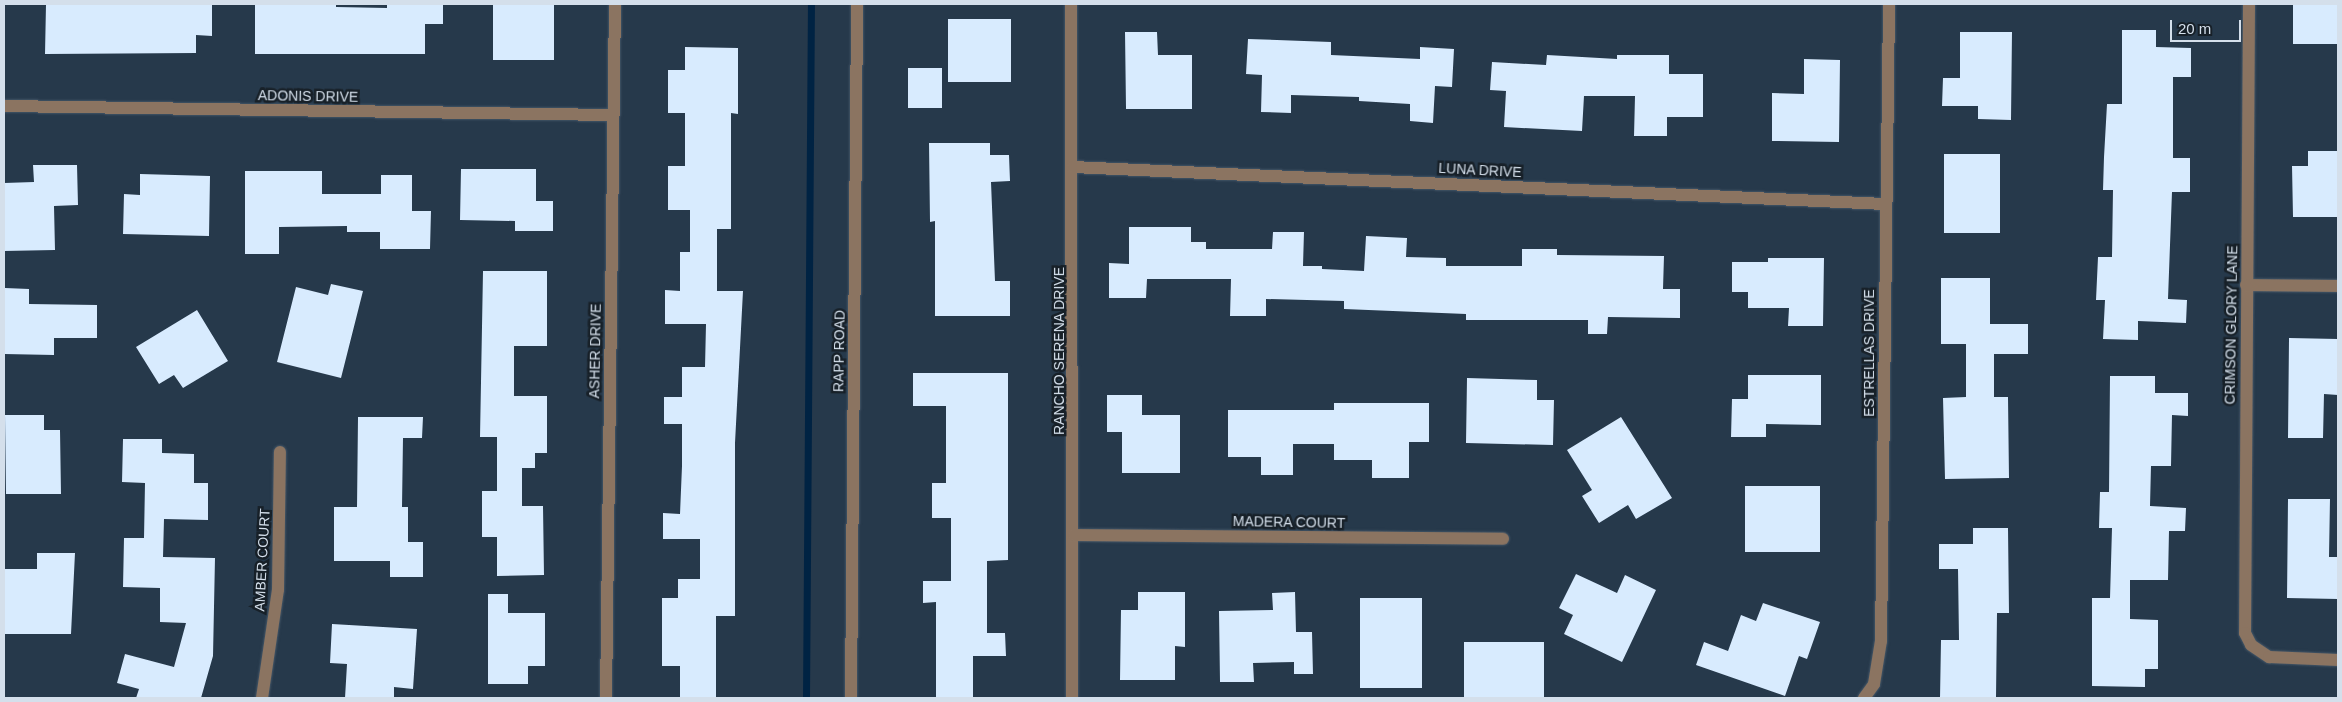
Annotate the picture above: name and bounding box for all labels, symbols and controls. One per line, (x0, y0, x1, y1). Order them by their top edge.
scale bar (2172, 10, 2243, 42)
text: 20 m (2178, 20, 2211, 37)
street label: ADONIS DRIVE (258, 87, 358, 105)
street label: LUNA DRIVE (1438, 159, 1522, 181)
street label: CRIMSON GLORY LANE (2221, 245, 2241, 405)
street label: RANCHO SERENA DRIVE (1051, 267, 1067, 435)
street label: ESTRELLAS DRIVE (1861, 289, 1877, 417)
street label: ASHER DRIVE (586, 303, 604, 399)
street label: RAPP ROAD (830, 310, 848, 392)
street label: AMBER COURT (251, 508, 273, 612)
street label: MADERA COURT (1232, 513, 1346, 531)

